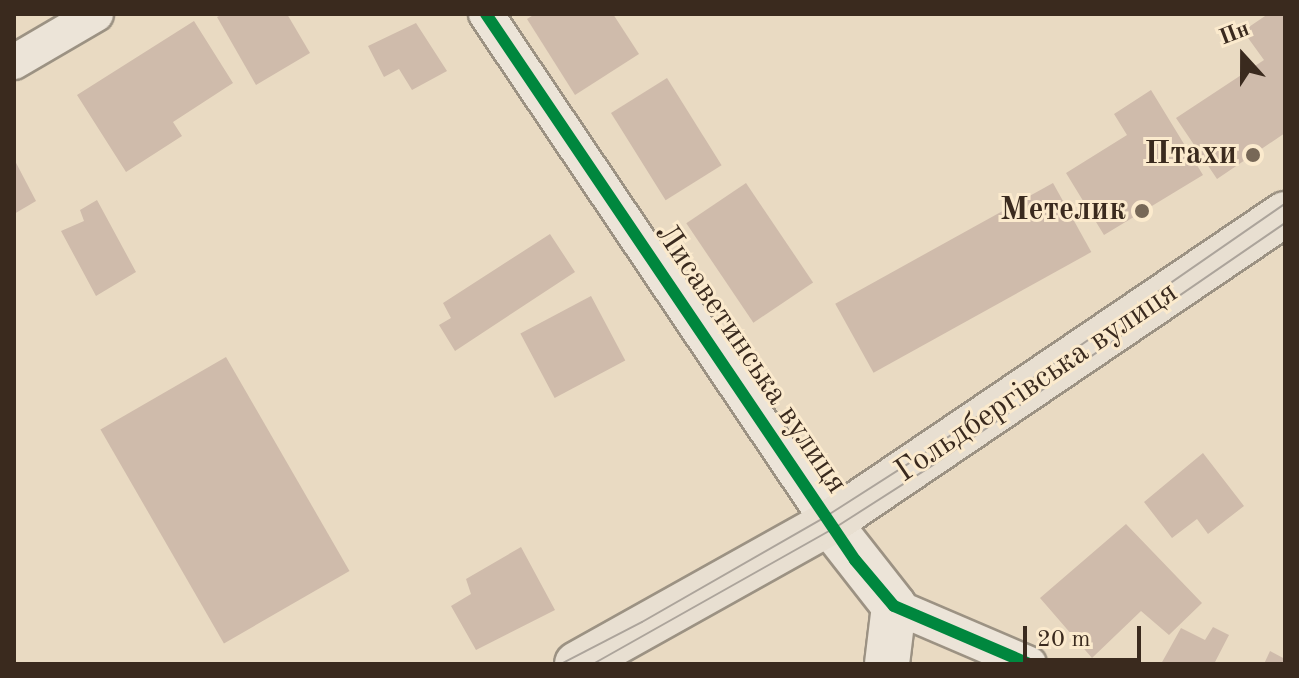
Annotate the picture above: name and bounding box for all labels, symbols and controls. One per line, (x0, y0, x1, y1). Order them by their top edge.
north arrow (1203, 16, 1283, 96)
text: Пн (1216, 18, 1252, 49)
place label: Птахи (1144, 136, 1237, 174)
marker: Птахи (1244, 146, 1262, 164)
place label: Метелик (1000, 192, 1126, 230)
marker: Метелик (1133, 202, 1151, 220)
street label: Лисаветинська вулиця (645, 216, 855, 502)
street label: Гольдбергівська вулиця (889, 274, 1185, 492)
scale bar (1027, 610, 1145, 660)
text: 20 m (1037, 628, 1091, 652)

